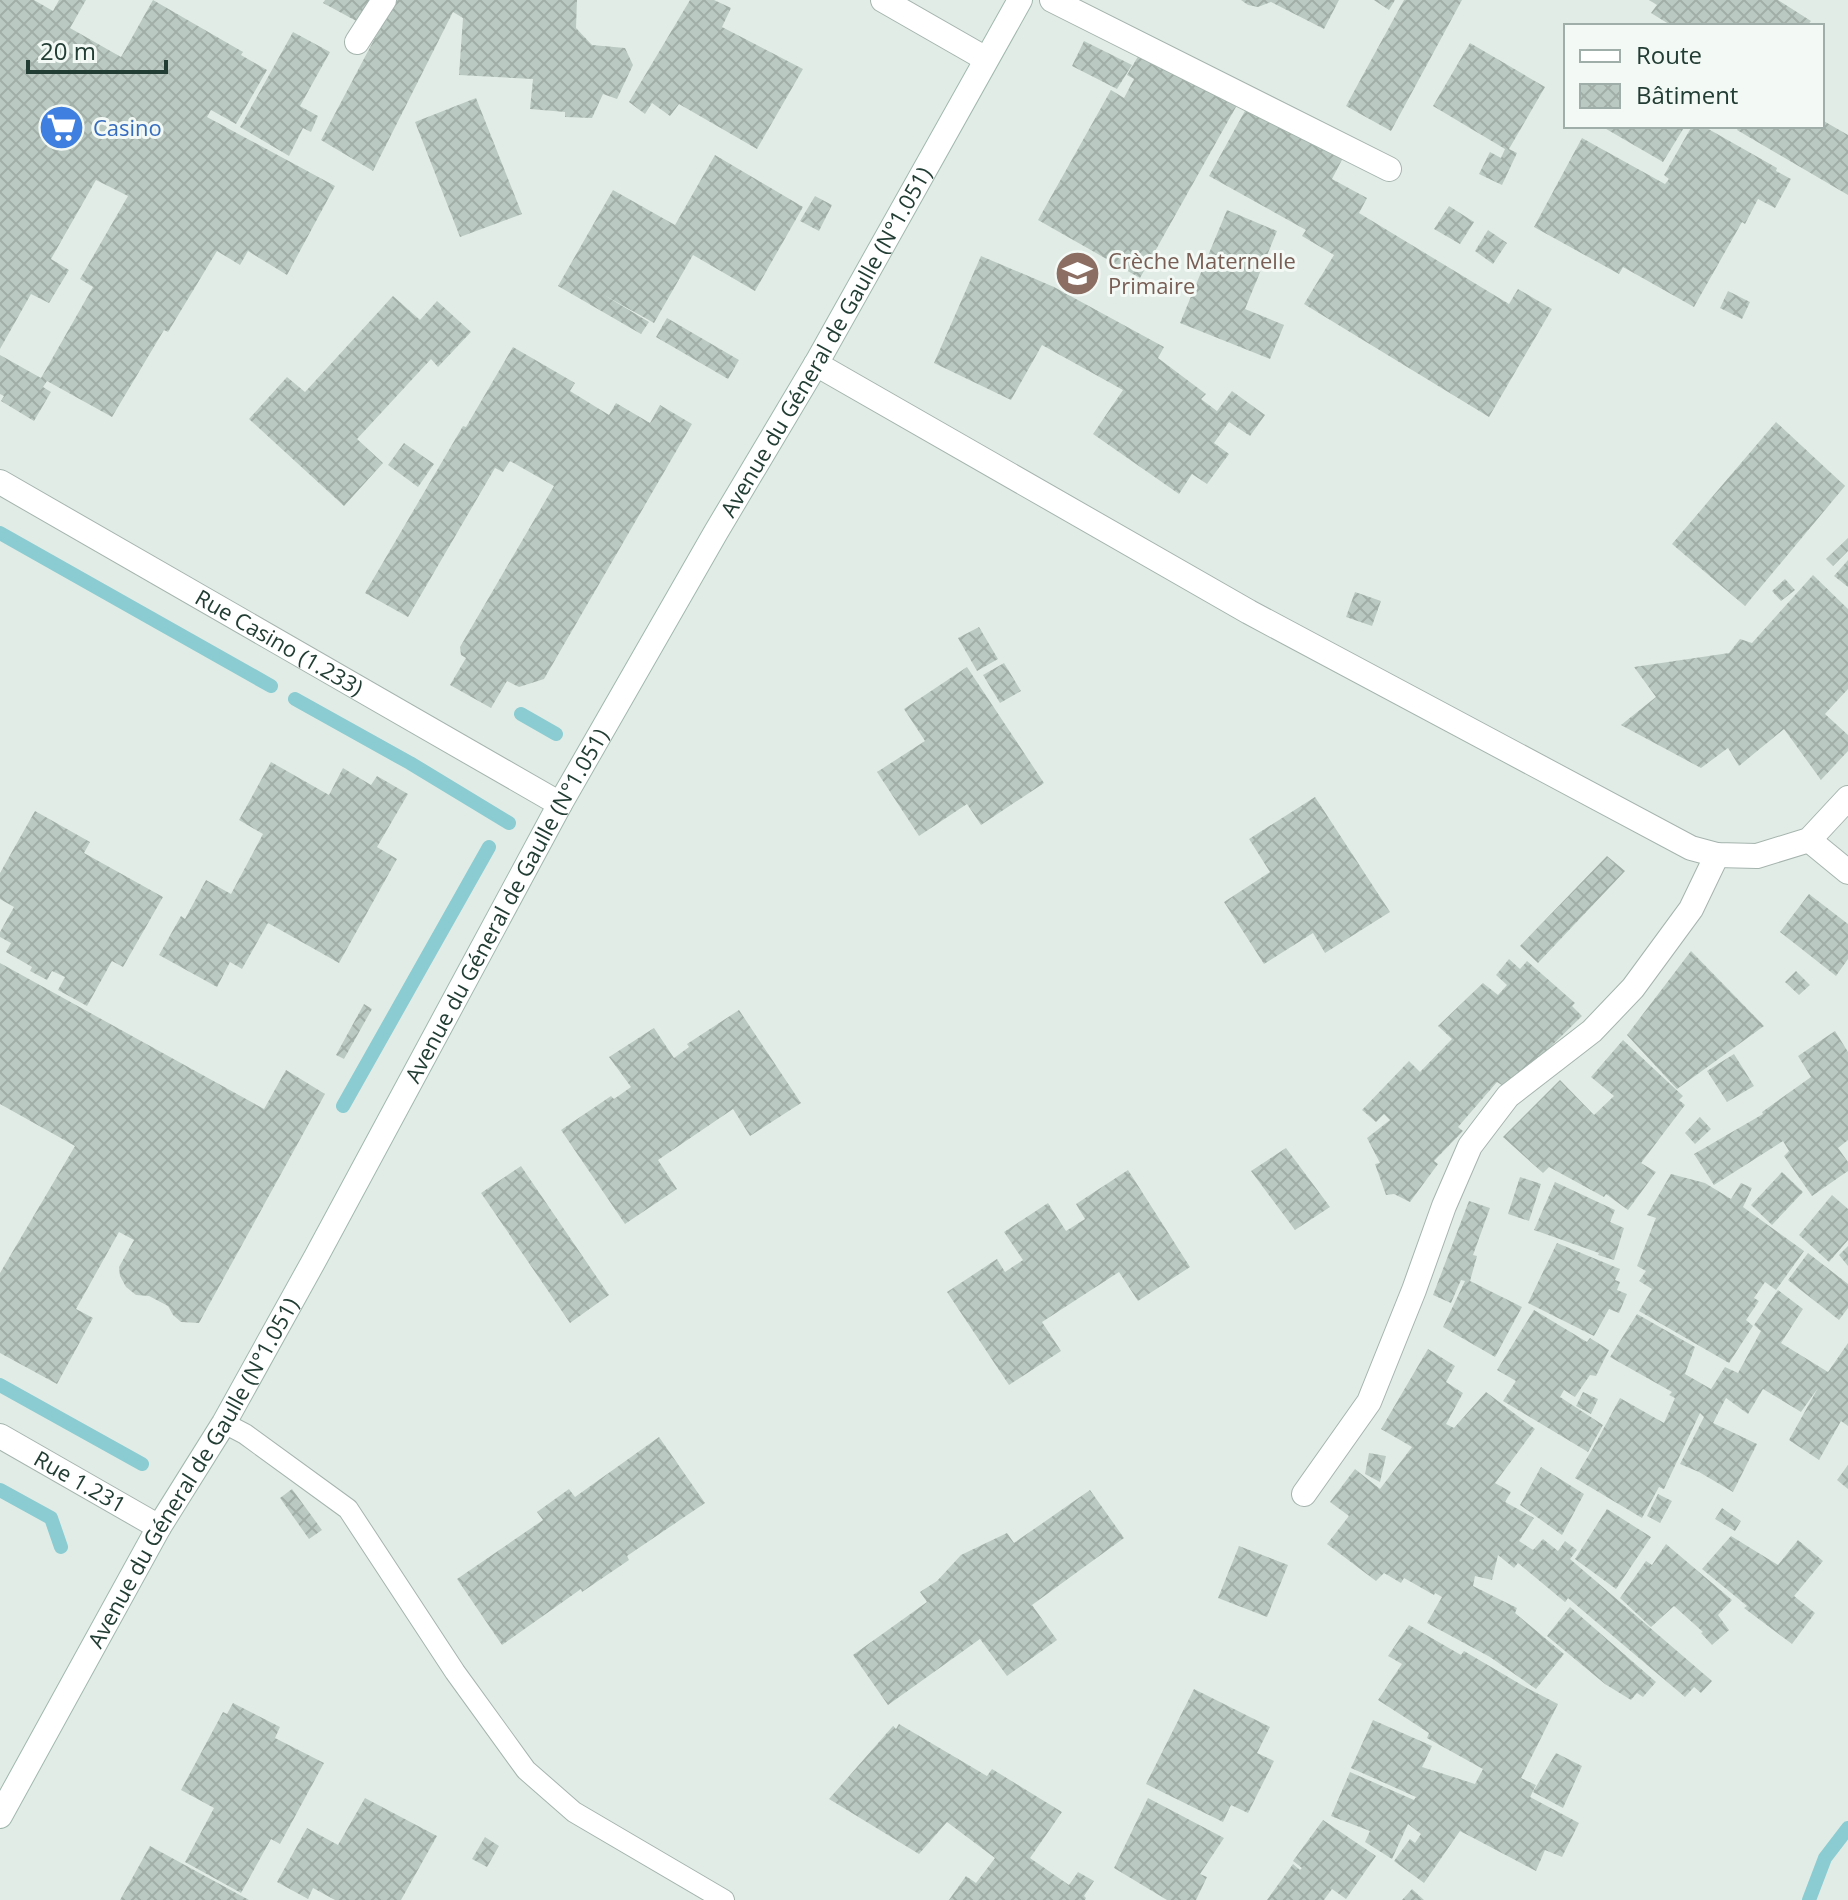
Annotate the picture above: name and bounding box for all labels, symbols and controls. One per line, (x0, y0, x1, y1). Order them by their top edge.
scale bar (28, 24, 166, 74)
legend (1564, 24, 1824, 128)
text: 20 m (40, 34, 96, 67)
text: Route (1636, 38, 1702, 71)
text: Bâtiment (1636, 78, 1738, 111)
supermarket icon: Casino (38, 104, 86, 152)
place label: Casino (93, 112, 162, 142)
street label: Avenue du Géneral de Gaulle (N°1.051) (712, 161, 938, 522)
place label: Crèche Maternelle Primaire (1108, 245, 1296, 300)
school or university icon: Crèche Maternelle Primaire (1053, 250, 1101, 298)
street label: Rue Casino (1.233) (190, 582, 369, 702)
street label: Avenue du Géneral de Gaulle (N°1.051) (397, 722, 614, 1088)
street label: Avenue du Géneral de Gaulle (N°1.051) (80, 1292, 305, 1653)
street label: Rue 1.231 (29, 1443, 132, 1519)

